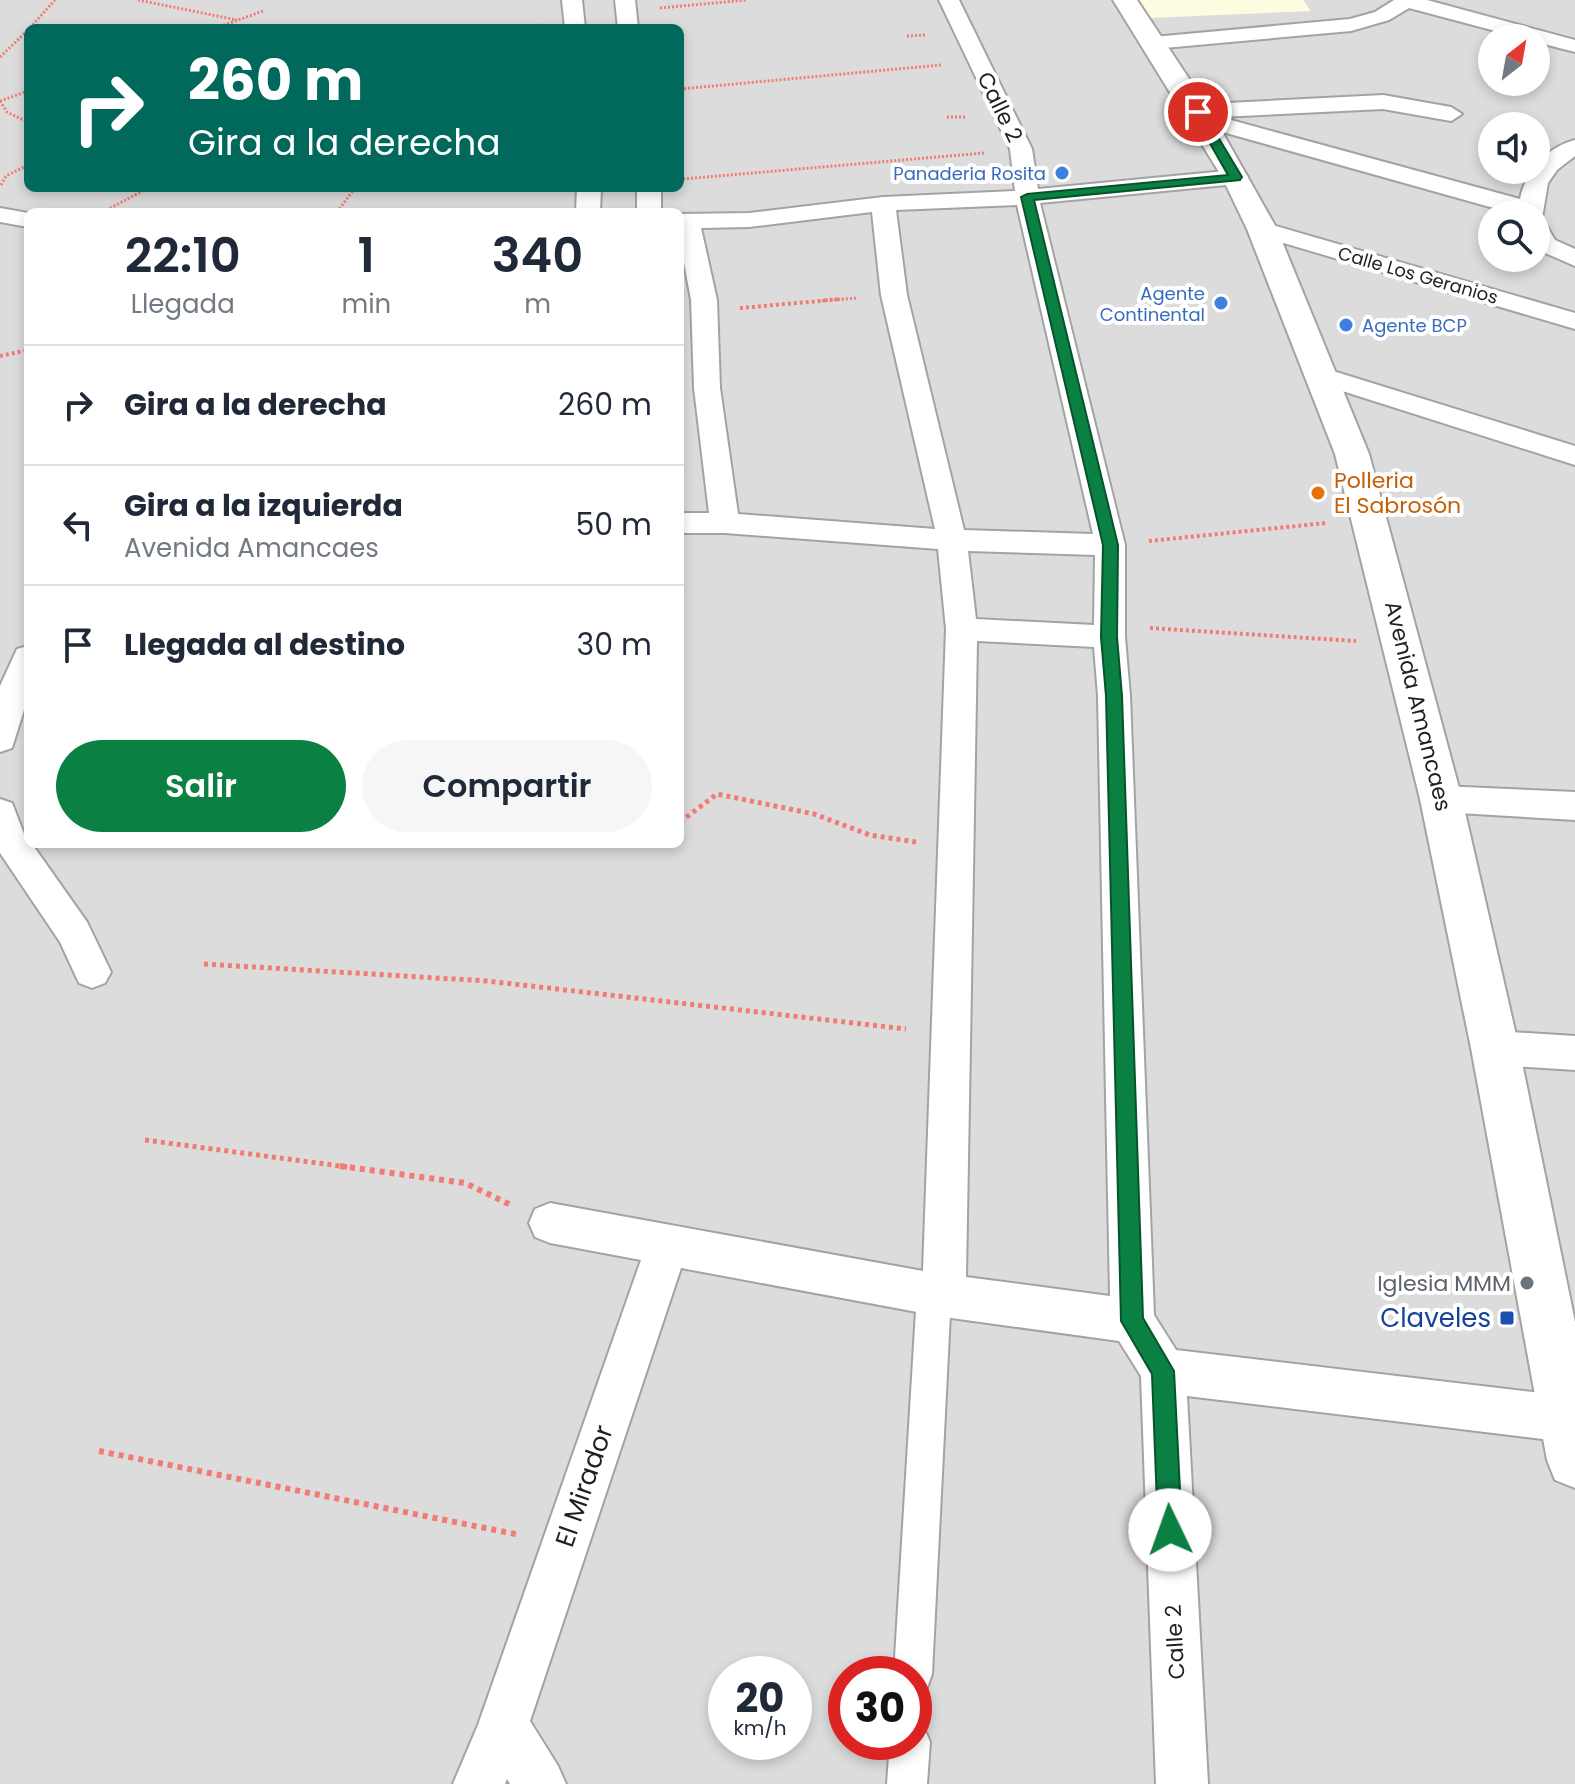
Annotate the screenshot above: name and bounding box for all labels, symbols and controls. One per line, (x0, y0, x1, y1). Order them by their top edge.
north arrow (1478, 24, 1550, 96)
map controls (1478, 24, 1550, 272)
text: 260 m (188, 41, 363, 120)
icon: right (56, 56, 160, 160)
street label: Calle 2 (970, 67, 1030, 147)
pin (1164, 78, 1232, 146)
icon: arrive (1176, 90, 1220, 134)
button: sound (1478, 112, 1550, 184)
text: Gira a la derecha (188, 117, 501, 168)
place label: Panaderia Rosita (893, 161, 1046, 186)
marker: Panaderia Rosita (1053, 164, 1071, 182)
button: search (1478, 200, 1550, 272)
text: 22:10 (125, 222, 241, 289)
text: 1 (358, 222, 375, 289)
text: 340 (492, 222, 583, 289)
street label: Calle Los Geranios (1335, 240, 1501, 310)
place label: Agente Continental (1100, 281, 1205, 327)
text: Llegada (131, 286, 235, 322)
text: min (341, 286, 391, 322)
text: m (524, 286, 551, 322)
marker: Agente Continental (1212, 294, 1230, 312)
place label: Agente BCP (1362, 313, 1467, 338)
marker: Agente BCP (1337, 316, 1355, 334)
icon: right (56, 383, 100, 427)
text: Gira a la derecha (124, 383, 387, 426)
text: 260 m (558, 383, 652, 426)
place label: Polleria El Sabrosón (1334, 465, 1461, 521)
text: Gira a la izquierda (124, 484, 403, 527)
marker: Polleria El Sabrosón (1309, 484, 1327, 502)
icon: left (56, 503, 100, 547)
text: 50 m (575, 503, 652, 546)
text: Avenida Amancaes (124, 530, 379, 566)
street label: Avenida Amancaes (1377, 598, 1459, 814)
icon: arrive (56, 623, 100, 667)
text: Llegada al destino (124, 623, 405, 666)
text: 30 m (577, 623, 652, 666)
button: Salir (56, 740, 346, 832)
button: Compartir (362, 740, 652, 832)
place label: Iglesia MMM (1377, 1268, 1511, 1299)
marker: Iglesia MMM (1518, 1274, 1536, 1292)
place label: Claveles (1380, 1300, 1491, 1336)
marker: Claveles (1498, 1309, 1516, 1327)
street label: El Mirador (546, 1420, 622, 1552)
position arrow (1128, 1488, 1212, 1572)
street label: Calle 2 (1158, 1604, 1192, 1680)
speed limit sign: 30 (828, 1656, 932, 1760)
text: 20 (736, 1670, 784, 1726)
text: km/h (733, 1714, 787, 1742)

